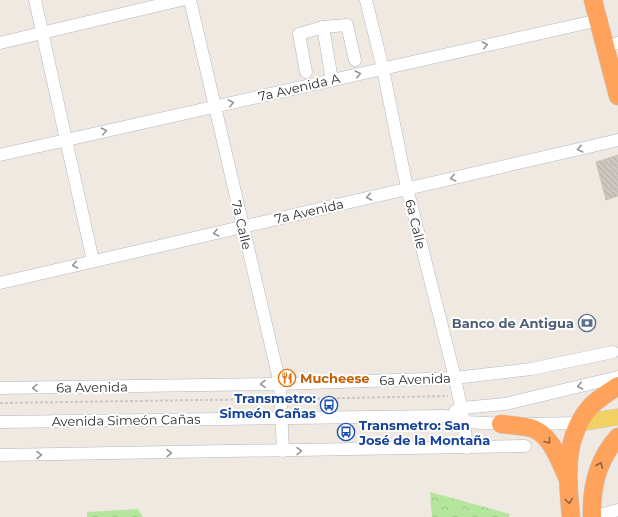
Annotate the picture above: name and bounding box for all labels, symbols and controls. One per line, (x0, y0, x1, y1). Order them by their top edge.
one-way arrow (481, 42, 488, 50)
street label: 7a Avenida A (257, 70, 342, 104)
one-way arrow (355, 71, 361, 79)
one-way arrow (228, 99, 234, 107)
one-way arrow (101, 128, 107, 136)
one-way arrow (577, 144, 583, 152)
one-way arrow (450, 173, 456, 181)
one-way arrow (366, 193, 373, 201)
street label: 7a Avenida (273, 195, 345, 227)
street label: 6a Calle (402, 197, 430, 251)
street label: 7a Calle (229, 199, 255, 251)
one-way arrow (212, 228, 219, 236)
one-way arrow (72, 261, 78, 269)
bank icon: Banco de Antigua (577, 313, 597, 333)
place label: Banco de Antigua (452, 315, 574, 331)
restaurant icon: Mucheese (277, 368, 297, 388)
place label: Mucheese (300, 370, 370, 386)
street label: 6a Avenida (379, 370, 451, 388)
street label: 6a Avenida (56, 378, 128, 396)
one-way arrow (260, 380, 266, 388)
one-way arrow (577, 382, 583, 390)
one-way arrow (32, 384, 38, 392)
place label: Transmetro: Simeón Cañas (219, 390, 316, 421)
bus stop icon: Transmetro: Simeón Cañas (319, 395, 339, 415)
street label: Avenida Simeón Cañas (51, 411, 201, 429)
place label: Transmetro: San José de la Montaña (358, 417, 490, 448)
bus stop icon: Transmetro: San José de la Montaña (336, 422, 356, 442)
one-way arrow (544, 437, 551, 444)
one-way arrow (296, 447, 302, 455)
one-way arrow (166, 449, 172, 457)
one-way arrow (36, 451, 42, 459)
one-way arrow (595, 462, 603, 470)
one-way arrow (564, 498, 573, 504)

